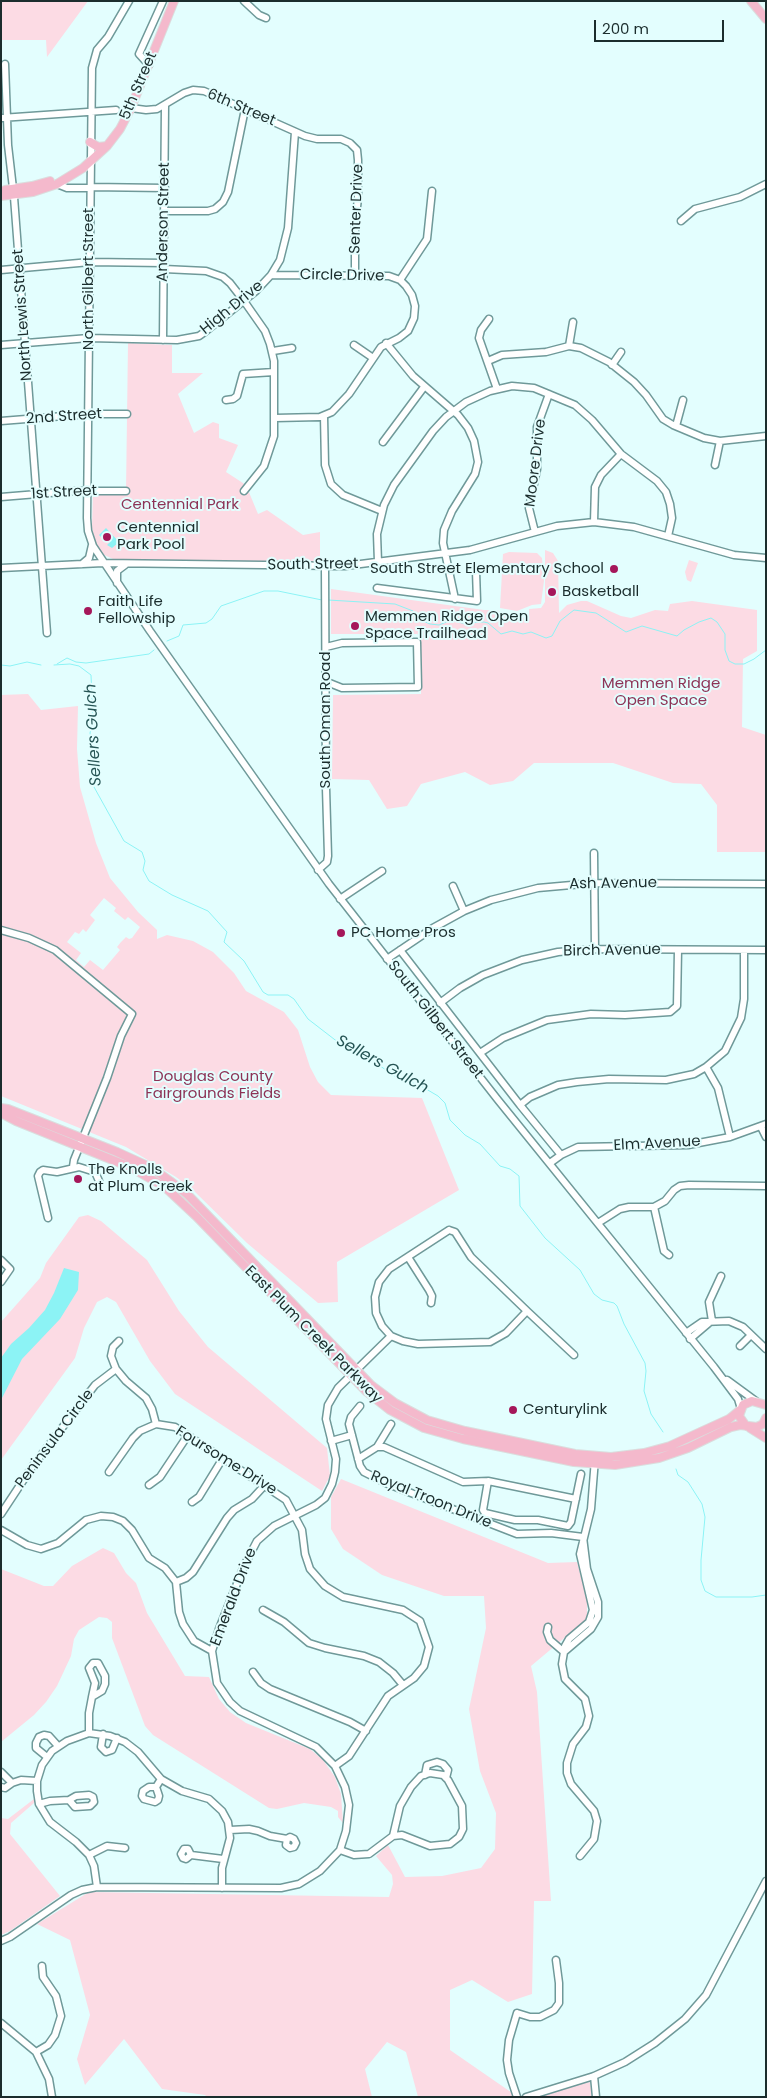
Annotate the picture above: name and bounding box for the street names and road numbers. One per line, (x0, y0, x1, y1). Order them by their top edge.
street label: 5th Street (117, 49, 161, 123)
street label: 6th Street (204, 86, 278, 130)
street label: Anderson Street (154, 162, 174, 282)
street label: Senter Drive (346, 164, 368, 254)
street label: North Gilbert Street (80, 208, 98, 350)
street label: North Lewis Street (9, 248, 37, 382)
street label: Circle Drive (300, 266, 384, 286)
street label: High Drive (197, 277, 267, 339)
street label: 2nd Street (25, 405, 103, 429)
street label: Moore Drive (522, 418, 550, 508)
street label: 1st Street (31, 482, 97, 504)
street label: South Street (267, 555, 359, 575)
street label: South Oman Road (317, 651, 335, 789)
street label: Ash Avenue (569, 874, 657, 894)
street label: Birch Avenue (563, 941, 661, 961)
street label: South Gilbert Street (383, 958, 487, 1082)
street label: Elm Avenue (613, 1133, 701, 1155)
street label: East Plum Creek Parkway (240, 1262, 386, 1408)
street label: Peninsula Circle (12, 1386, 98, 1492)
street label: Foursome Drive (172, 1423, 280, 1499)
street label: Royal Troon Drive (368, 1467, 494, 1533)
street label: Emerald Drive (207, 1545, 261, 1649)

